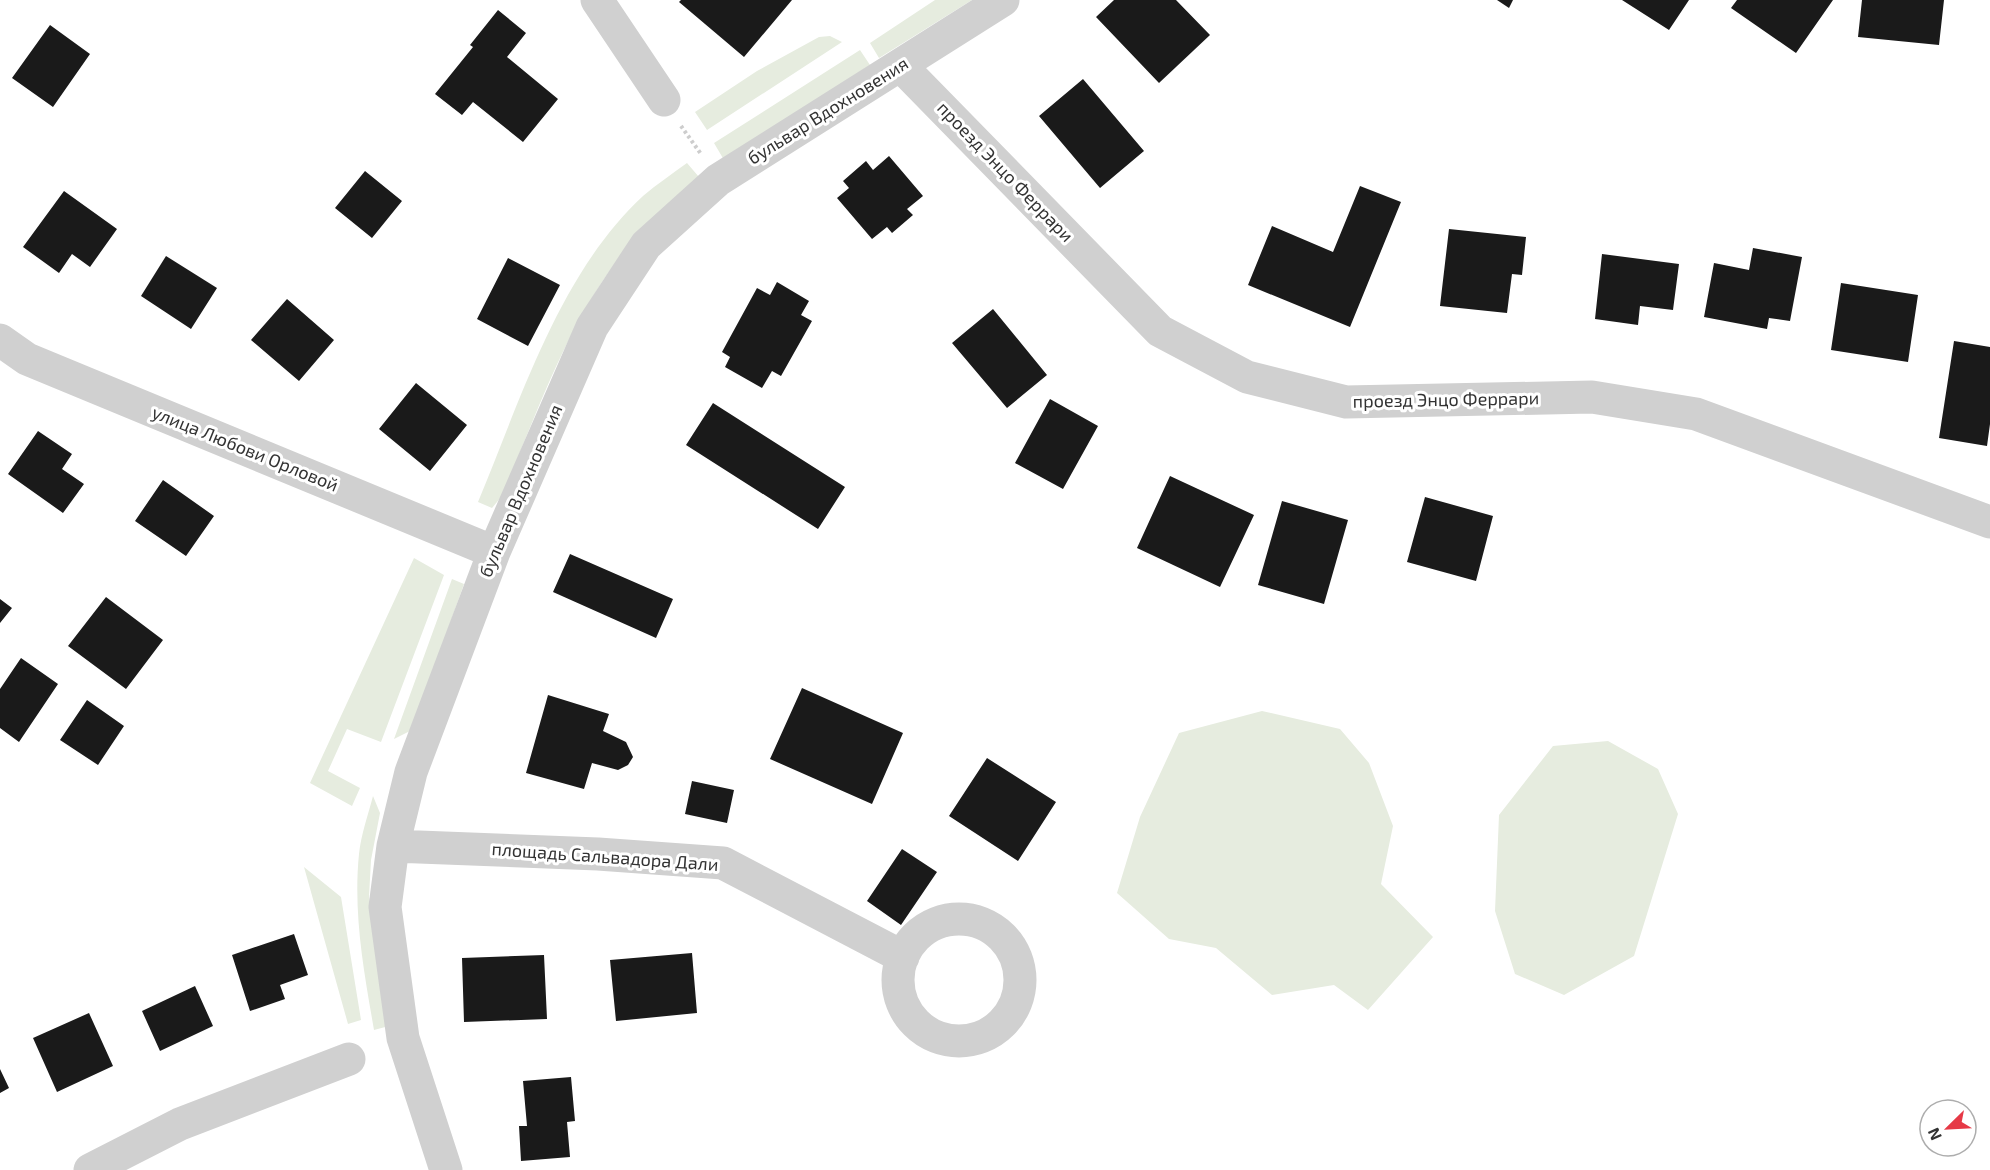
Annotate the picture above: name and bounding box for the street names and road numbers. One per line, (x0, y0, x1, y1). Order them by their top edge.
street label: бульвар Вдохновения (743, 52, 912, 169)
street label: проезд Энцо Феррари (933, 97, 1078, 246)
street label: проезд Энцо Феррари (1353, 386, 1539, 412)
street label: улица Любови Орловой (149, 401, 342, 496)
street label: бульвар Вдохновения (474, 401, 566, 580)
street label: площадь Сальвадора Дали (491, 837, 719, 875)

